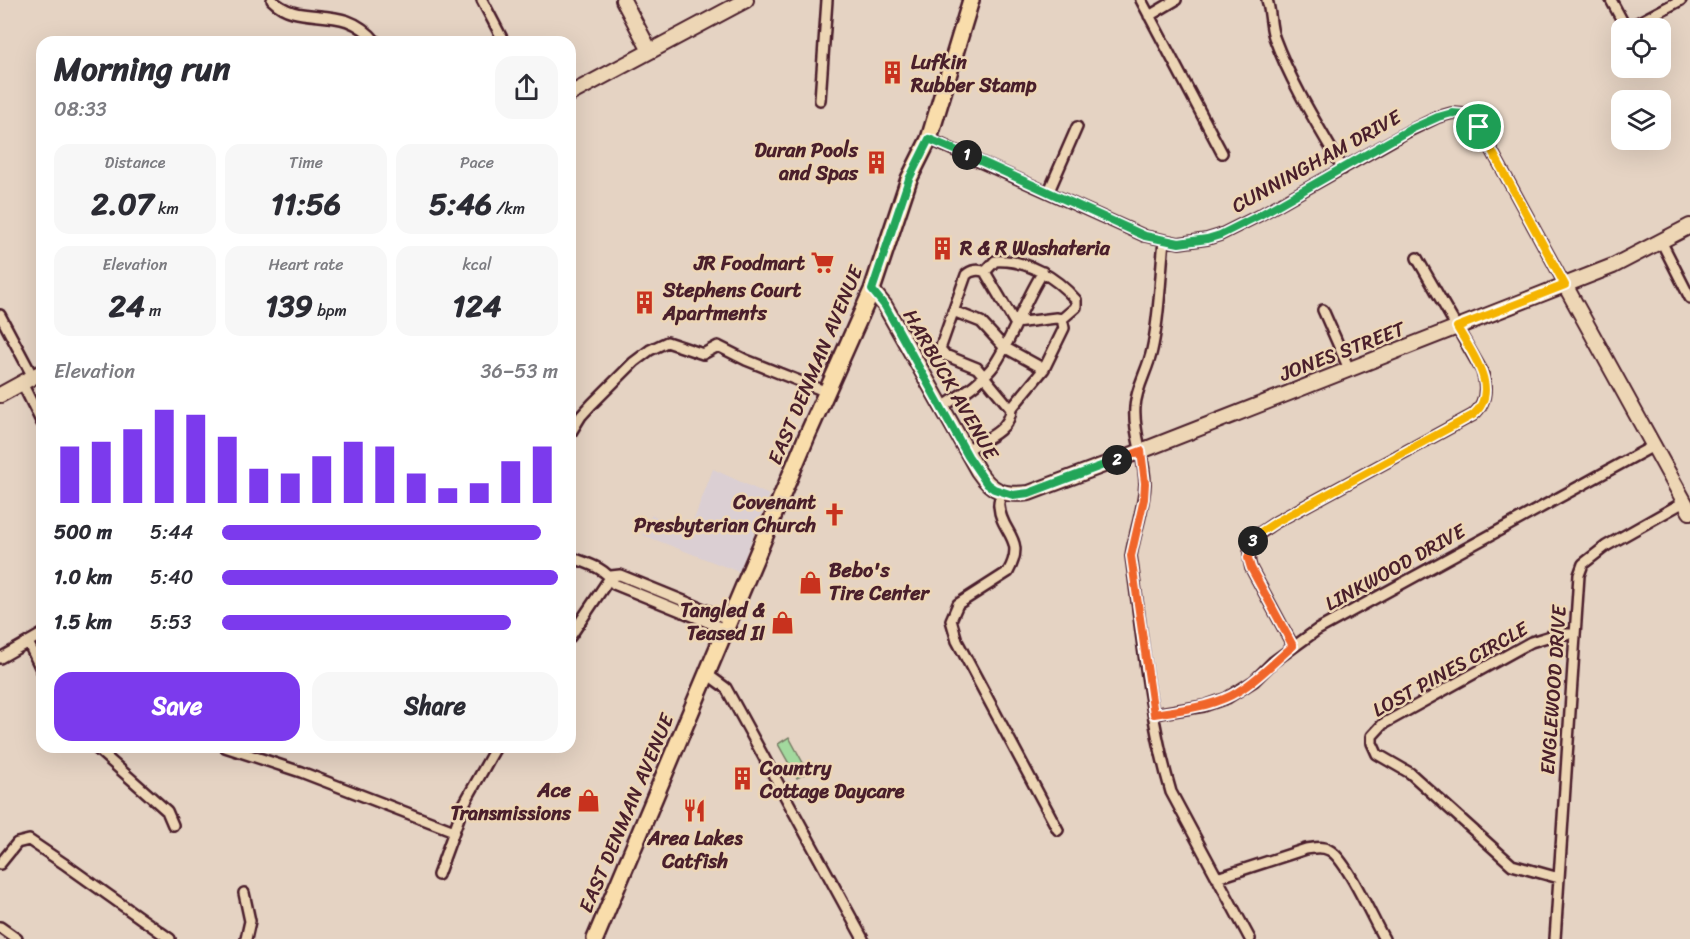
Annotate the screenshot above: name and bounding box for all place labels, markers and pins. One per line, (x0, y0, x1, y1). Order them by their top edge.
place label: Lufkin Rubber Stamp (910, 45, 1037, 103)
building icon: Lufkin Rubber Stamp (880, 60, 906, 86)
pin (1453, 101, 1504, 152)
place label: Duran Pools and Spas (754, 133, 859, 191)
pin: 1 (952, 140, 982, 170)
building icon: Duran Pools and Spas (863, 149, 889, 175)
place label: R & R Washateria (959, 231, 1111, 266)
building icon: R & R Washateria (929, 235, 955, 261)
place label: JR Foodmart (693, 246, 805, 281)
supermarket icon: JR Foodmart (810, 250, 836, 276)
place label: Stephens Court Apartments (662, 273, 801, 331)
building icon: Stephens Court Apartments (632, 289, 658, 315)
pin: 2 (1102, 445, 1132, 475)
place label: Covenant Presbyterian Church (634, 485, 817, 543)
church icon: Covenant Presbyterian Church (821, 501, 847, 527)
pin: 3 (1238, 526, 1268, 556)
place label: Bebo's Tire Center (829, 553, 931, 611)
shop icon: Bebo's Tire Center (798, 569, 824, 595)
place label: Tangled & Teased II (680, 593, 766, 651)
shop icon: Tangled & Teased II (770, 609, 796, 635)
place label: Country Cottage Daycare (759, 751, 905, 809)
building icon: Country Cottage Daycare (729, 766, 755, 792)
place label: Ace Transmissions (451, 773, 572, 831)
shop icon: Ace Transmissions (576, 788, 602, 814)
restaurant icon: Area Lakes Catfish (682, 797, 708, 823)
place label: Area Lakes Catfish (646, 821, 743, 879)

